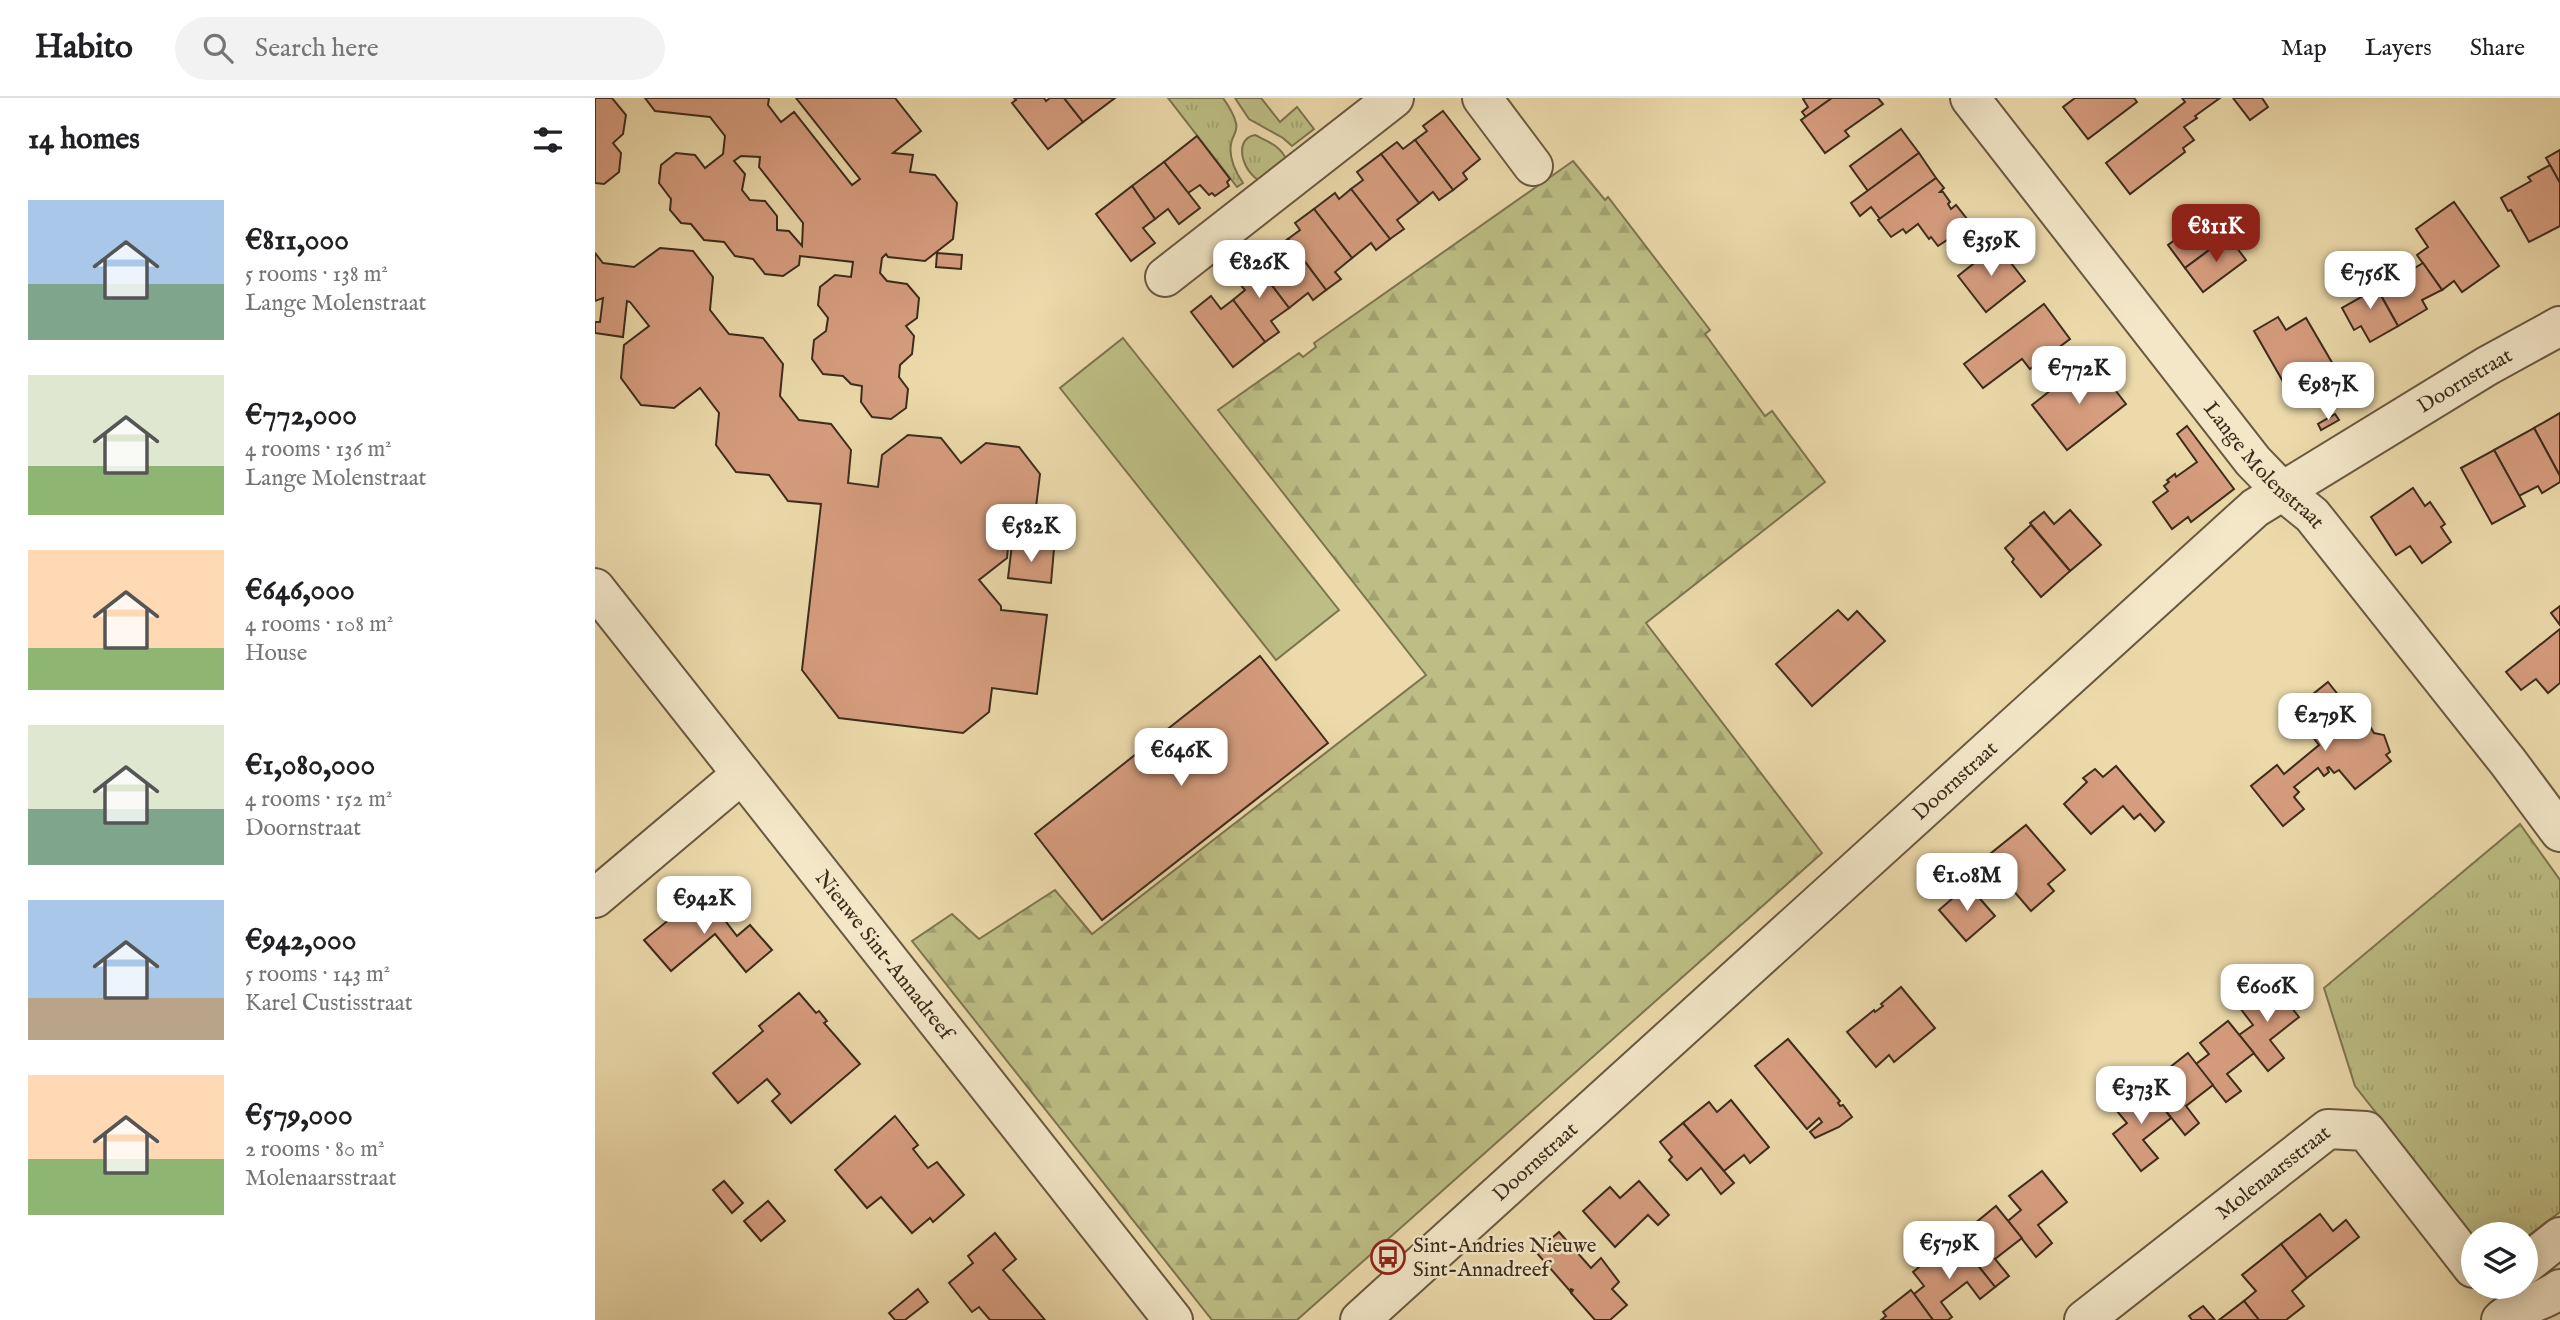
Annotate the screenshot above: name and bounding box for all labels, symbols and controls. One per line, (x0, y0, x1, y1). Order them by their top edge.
search box (175, 17, 665, 80)
text: Habito (35, 27, 133, 69)
icon: search (199, 29, 237, 67)
text: Search here (255, 32, 379, 65)
text: Map (2281, 33, 2327, 64)
text: Layers (2365, 33, 2432, 64)
text: Share (2470, 33, 2525, 64)
text: 14 homes (28, 121, 140, 159)
icon: filters (529, 121, 567, 159)
pin: €811K (2167, 204, 2265, 264)
text: €811K (2188, 212, 2244, 241)
pin: €359K (1942, 218, 2040, 278)
text: €811,000 (245, 222, 349, 260)
text: €359K (1962, 226, 2020, 255)
icon: home (84, 228, 168, 312)
pin: €826K (1210, 240, 1308, 300)
text: €826K (1229, 248, 1289, 277)
pin: €756K (2321, 252, 2419, 311)
text: €756K (2341, 259, 2399, 288)
text: 5 rooms · 138 m² (245, 260, 388, 289)
text: Lange Molenstraat (245, 289, 426, 318)
street label: Doornstraat (2413, 343, 2518, 420)
pin: €772K (2030, 346, 2128, 406)
text: €772K (2048, 354, 2110, 383)
pin: €987K (2279, 362, 2377, 422)
text: €987K (2298, 370, 2358, 399)
text: €772,000 (245, 397, 357, 435)
street label: Lange Molenstraat (2197, 397, 2330, 535)
icon: home (84, 403, 168, 487)
text: 4 rooms · 136 m² (245, 435, 392, 464)
text: Lange Molenstraat (245, 464, 426, 493)
pin: €582K (982, 504, 1080, 564)
text: €582K (1002, 512, 1060, 541)
text: €646,000 (245, 572, 355, 610)
icon: home (84, 578, 168, 662)
text: 4 rooms · 108 m² (245, 610, 393, 639)
text: House (245, 639, 307, 668)
pin: €279K (2276, 694, 2374, 753)
text: €279K (2294, 701, 2356, 730)
pin: €646K (1132, 728, 1230, 788)
text: €646K (1151, 736, 1211, 765)
street label: Doornstraat (1907, 736, 2004, 827)
text: €1,080,000 (245, 747, 375, 785)
icon: home (84, 753, 168, 837)
text: 4 rooms · 152 m² (245, 785, 392, 814)
text: Doornstraat (245, 814, 361, 843)
pin: €1.08M (1910, 854, 2024, 913)
text: €1.08M (1933, 861, 2001, 890)
street label: Nieuwe Sint-Annadreef (808, 865, 960, 1048)
pin: €942K (655, 876, 753, 936)
text: €942K (673, 884, 735, 913)
text: €942,000 (245, 922, 356, 960)
icon: home (84, 928, 168, 1012)
text: 5 rooms · 143 m² (245, 960, 390, 989)
pin: €606K (2218, 964, 2316, 1024)
text: €606K (2237, 972, 2297, 1001)
text: Karel Custisstraat (245, 989, 413, 1018)
pin: €373K (2092, 1066, 2190, 1126)
text: €373K (2112, 1074, 2170, 1103)
text: €579,000 (245, 1097, 353, 1135)
icon: home (84, 1103, 168, 1187)
street label: Doornstraat (1487, 1117, 1584, 1208)
street label: Molenaarsstraat (2211, 1120, 2337, 1226)
text: 2 rooms · 80 m² (245, 1135, 385, 1164)
text: Molenaarsstraat (245, 1164, 396, 1193)
pin: €579K (1900, 1222, 1998, 1281)
map controls (2461, 1222, 2538, 1299)
button: layers (2461, 1222, 2538, 1299)
text: €579K (1919, 1229, 1979, 1258)
place label: Sint-Andries Nieuwe Sint-Annadreef (1413, 1233, 1597, 1284)
bus stop icon: Sint-Andries Nieuwe Sint-Annadreef (1369, 1238, 1407, 1276)

